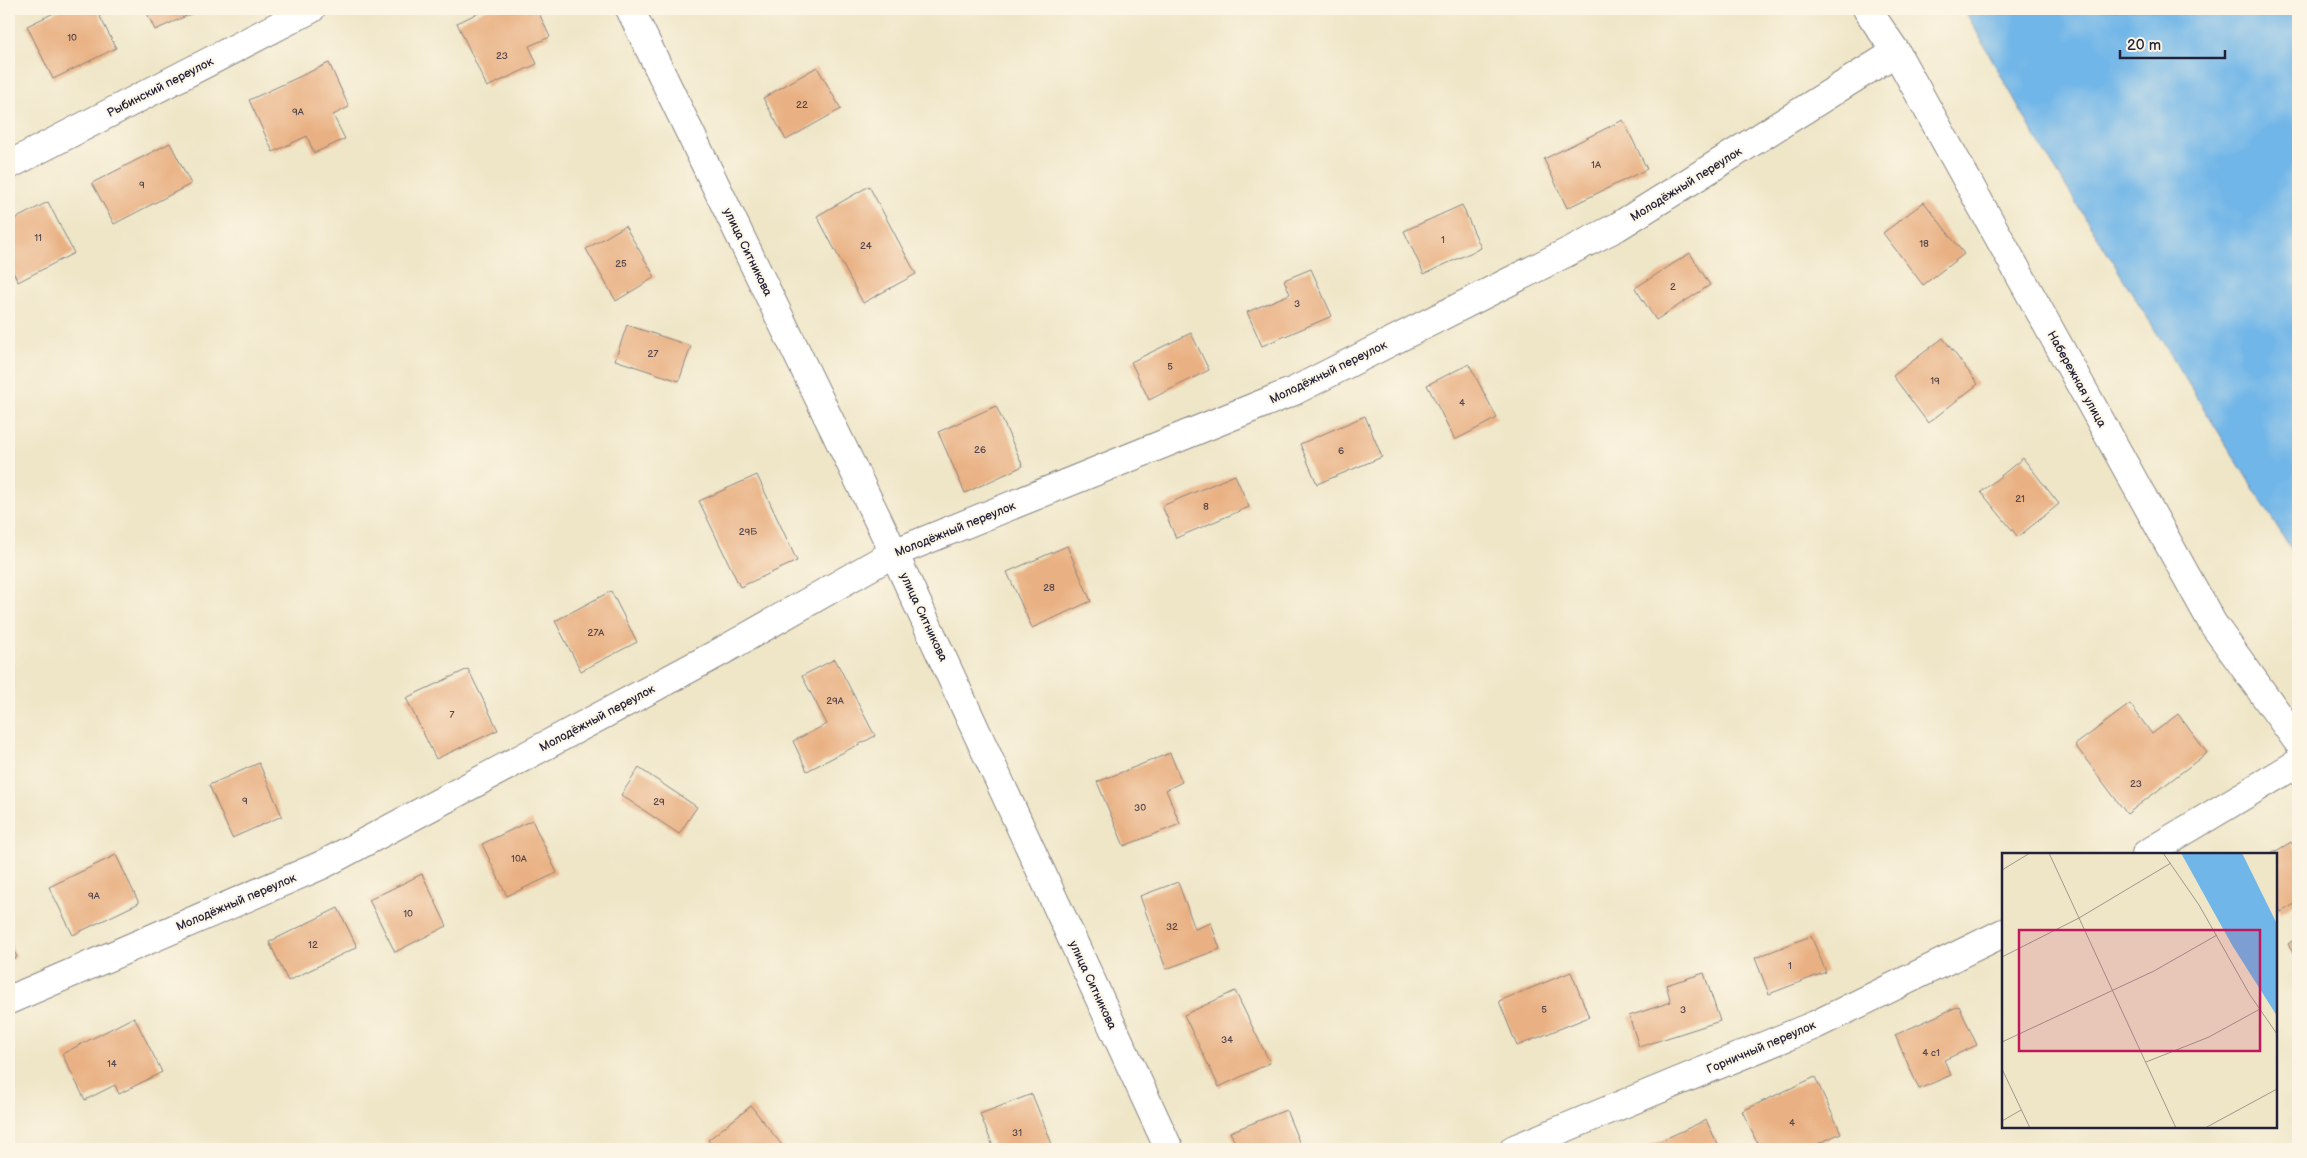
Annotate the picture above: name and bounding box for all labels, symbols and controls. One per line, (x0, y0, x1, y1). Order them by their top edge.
scale bar (2120, 28, 2224, 60)
house number: 10 (67, 32, 77, 44)
text: 20 m (2127, 36, 2161, 55)
house number: 23 (496, 50, 508, 62)
street label: Рыбинский переулок (105, 54, 216, 121)
house number: 22 (796, 99, 808, 111)
house number: 9А (292, 106, 305, 118)
street label: Молодёжный переулок (1628, 144, 1745, 225)
house number: 1А (1591, 159, 1602, 171)
house number: 9 (139, 179, 145, 191)
street label: улица Ситникова (720, 206, 775, 299)
house number: 11 (34, 232, 42, 244)
house number: 1 (1441, 234, 1445, 246)
house number: 18 (1919, 238, 1929, 250)
house number: 24 (860, 240, 872, 252)
house number: 25 (615, 258, 627, 270)
house number: 2 (1670, 281, 1676, 293)
house number: 3 (1294, 298, 1300, 310)
street label: Набережная улица (2044, 328, 2109, 430)
street label: Молодёжный переулок (1267, 337, 1390, 407)
house number: 27 (648, 348, 658, 360)
house number: 5 (1167, 361, 1173, 373)
house number: 19 (1930, 375, 1940, 387)
house number: 4 (1459, 397, 1465, 409)
house number: 26 (974, 444, 986, 456)
house number: 6 (1338, 445, 1344, 457)
house number: 21 (2015, 493, 2025, 505)
street label: Молодёжный переулок (893, 498, 1018, 561)
house number: 8 (1203, 501, 1209, 513)
house number: 29Б (739, 526, 757, 538)
street label: улица Ситникова (896, 570, 951, 664)
house number: 28 (1043, 582, 1055, 594)
house number: 27А (588, 627, 605, 639)
street label: Молодёжный переулок (537, 681, 658, 755)
house number: 29А (826, 695, 845, 707)
house number: 7 (450, 709, 455, 721)
house number: 23 (2130, 778, 2142, 790)
house number: 9 (242, 795, 248, 807)
house number: 29 (653, 796, 665, 808)
house number: 30 (1134, 802, 1146, 814)
house number: 10А (511, 853, 528, 865)
inset map (2002, 853, 2277, 1128)
street label: Молодёжный переулок (174, 870, 299, 935)
house number: 9А (88, 890, 101, 902)
house number: 10 (403, 908, 413, 920)
house number: 32 (1166, 921, 1178, 933)
street label: улица Ситникова (1065, 938, 1120, 1032)
house number: 12 (308, 939, 318, 951)
house number: 1 (1788, 960, 1792, 972)
house number: 5 (1541, 1004, 1547, 1016)
house number: 3 (1680, 1004, 1686, 1016)
street label: Горничный переулок (1704, 1017, 1819, 1077)
house number: 34 (1221, 1034, 1233, 1046)
house number: 4 с1 (1922, 1047, 1940, 1059)
house number: 14 (107, 1058, 117, 1070)
house number: 4 (1789, 1117, 1795, 1129)
house number: 31 (1012, 1127, 1022, 1139)

